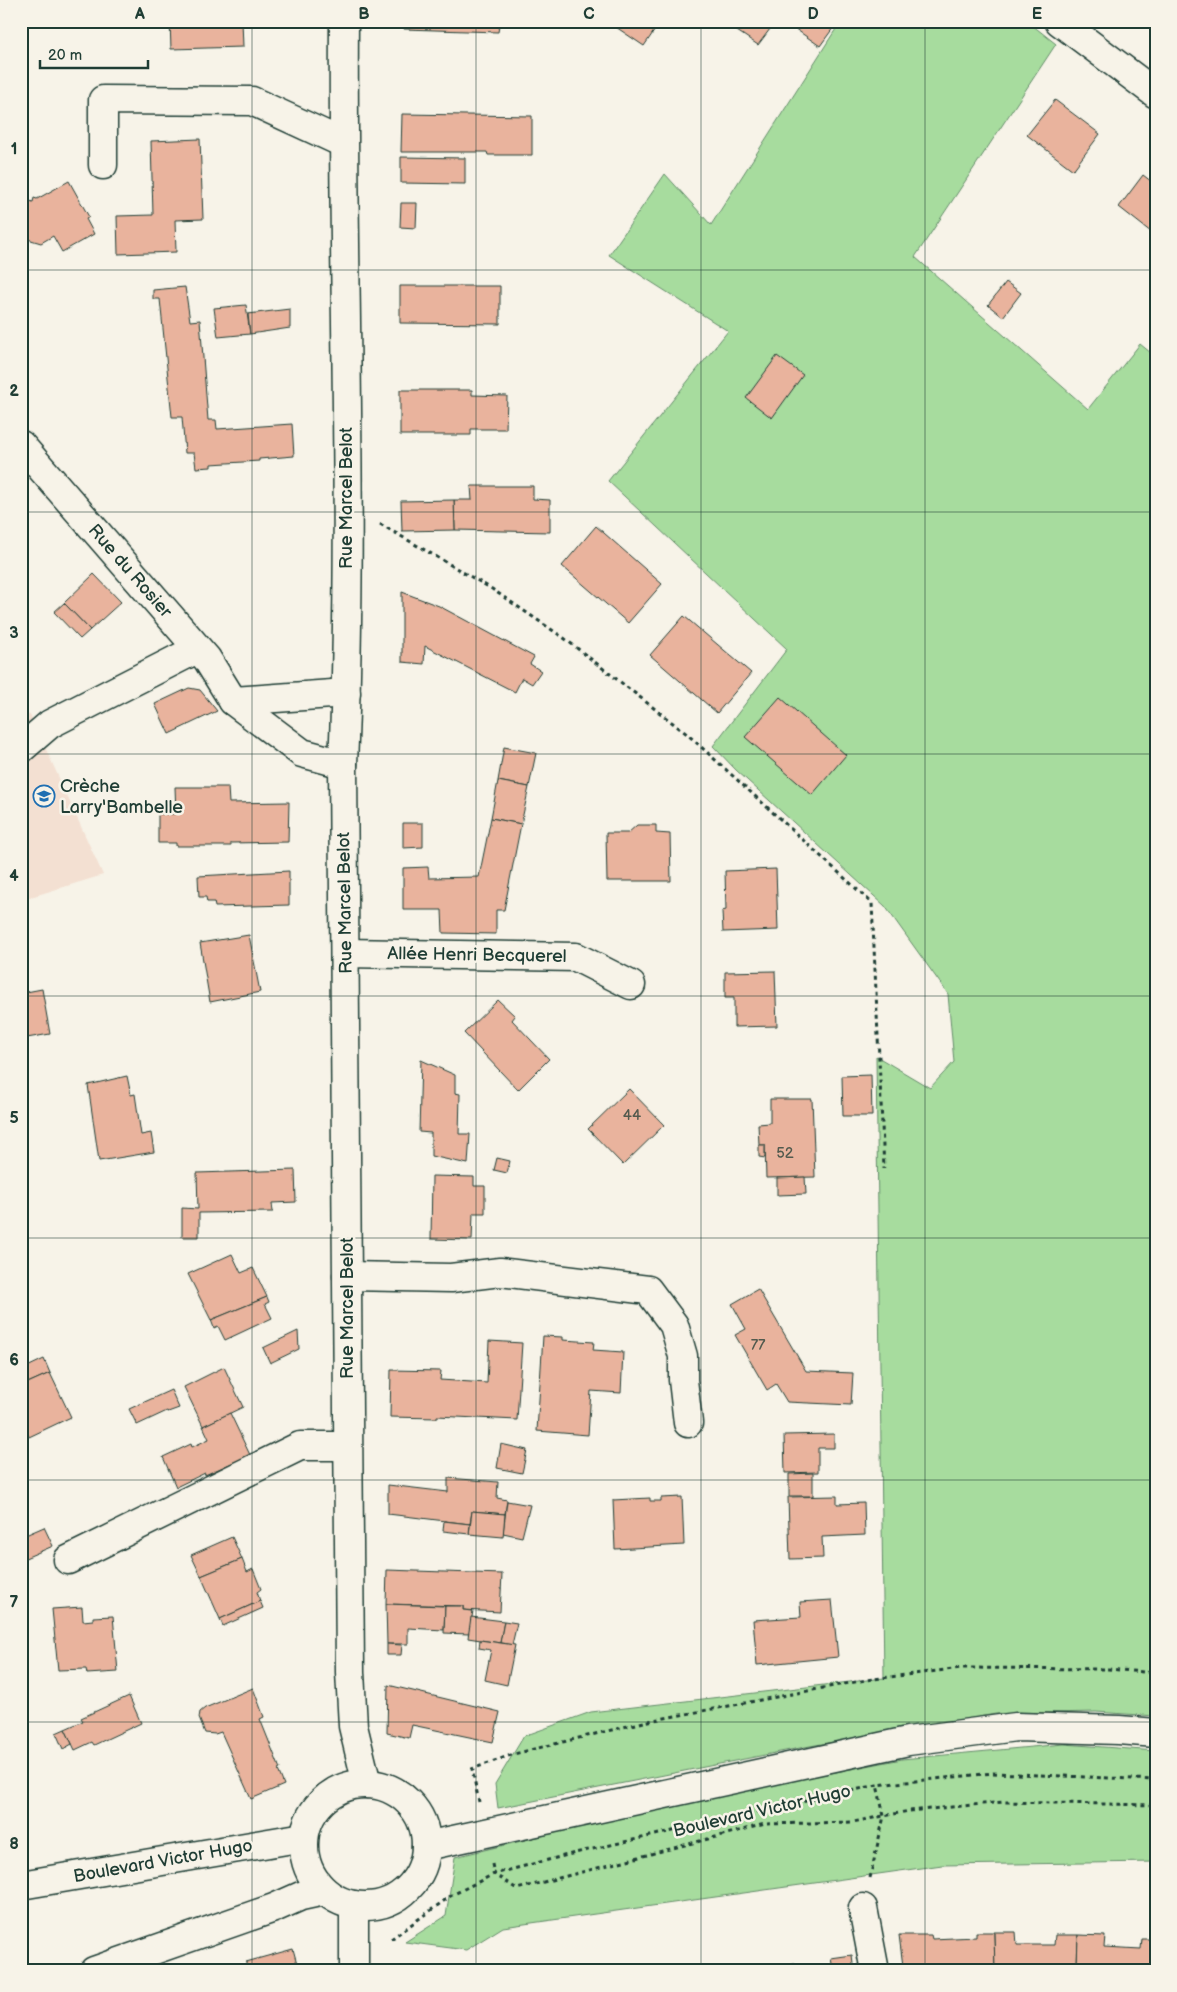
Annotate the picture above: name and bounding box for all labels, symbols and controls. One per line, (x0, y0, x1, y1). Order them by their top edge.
text: A (134, 5, 145, 24)
text: B (358, 5, 370, 24)
text: C (583, 5, 595, 24)
text: D (807, 5, 819, 24)
text: E (1032, 5, 1042, 24)
scale bar (40, 38, 148, 70)
text: 20 m (48, 46, 82, 65)
text: 1 (11, 140, 17, 159)
text: 2 (9, 382, 19, 401)
street label: Rue Marcel Belot (336, 427, 357, 569)
street label: Rue du Rosier (84, 520, 177, 622)
text: 3 (9, 624, 19, 643)
place label: Crèche Larry'Bambelle (60, 776, 183, 818)
school or university icon: Crèche Larry'Bambelle (32, 784, 56, 808)
street label: Rue Marcel Belot (333, 831, 357, 974)
text: 4 (9, 867, 19, 886)
street label: Allée Henri Becquerel (387, 943, 567, 967)
house number: 44 (623, 1106, 641, 1125)
text: 5 (9, 1109, 19, 1128)
house number: 52 (776, 1144, 794, 1163)
street label: Rue Marcel Belot (337, 1237, 358, 1379)
house number: 77 (751, 1336, 766, 1355)
text: 6 (9, 1351, 19, 1370)
text: 7 (10, 1593, 19, 1612)
street label: Boulevard Victor Hugo (671, 1780, 853, 1842)
text: 8 (9, 1835, 19, 1854)
street label: Boulevard Victor Hugo (72, 1835, 254, 1887)

